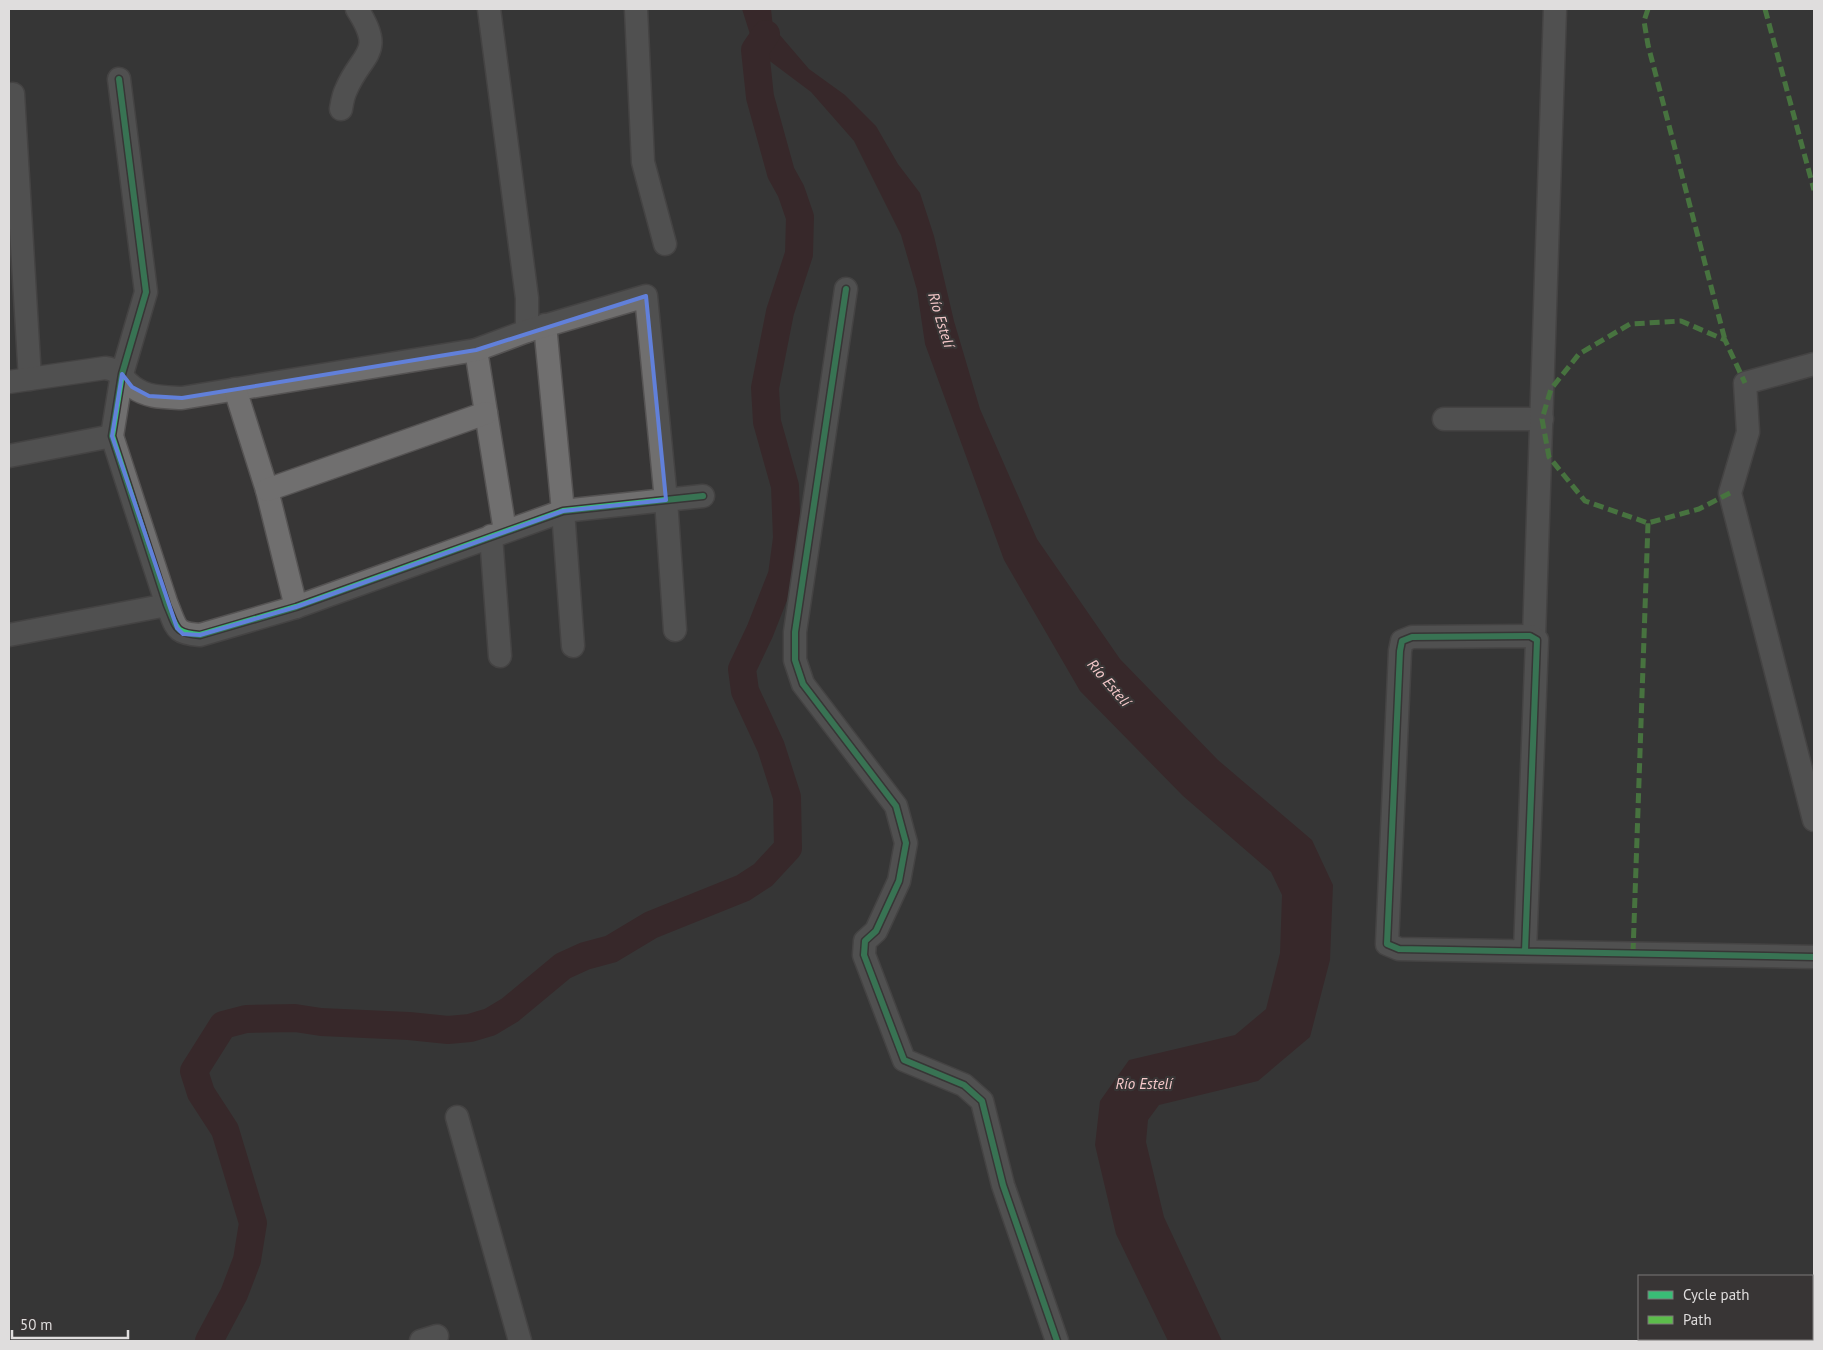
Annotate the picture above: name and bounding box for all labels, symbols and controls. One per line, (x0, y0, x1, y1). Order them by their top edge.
water label: Río Estelí (924, 290, 959, 352)
water label: Río Estelí (1084, 655, 1137, 712)
water label: Río Estelí (1116, 1074, 1175, 1093)
legend (1638, 1275, 1813, 1340)
text: Cycle path (1683, 1285, 1749, 1304)
scale bar (12, 1308, 129, 1340)
text: Path (1683, 1310, 1712, 1329)
text: 50 m (20, 1315, 53, 1334)

